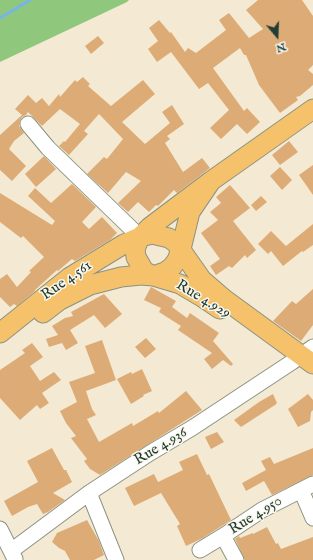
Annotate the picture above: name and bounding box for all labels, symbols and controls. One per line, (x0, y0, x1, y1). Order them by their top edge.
north arrow (257, 16, 297, 56)
text: N (274, 39, 288, 56)
street label: Rue 4.561 (38, 257, 96, 305)
street label: Rue 4.929 (173, 277, 233, 323)
street label: Rue 4.936 (131, 424, 191, 470)
street label: Rue 4.950 (226, 493, 286, 539)

